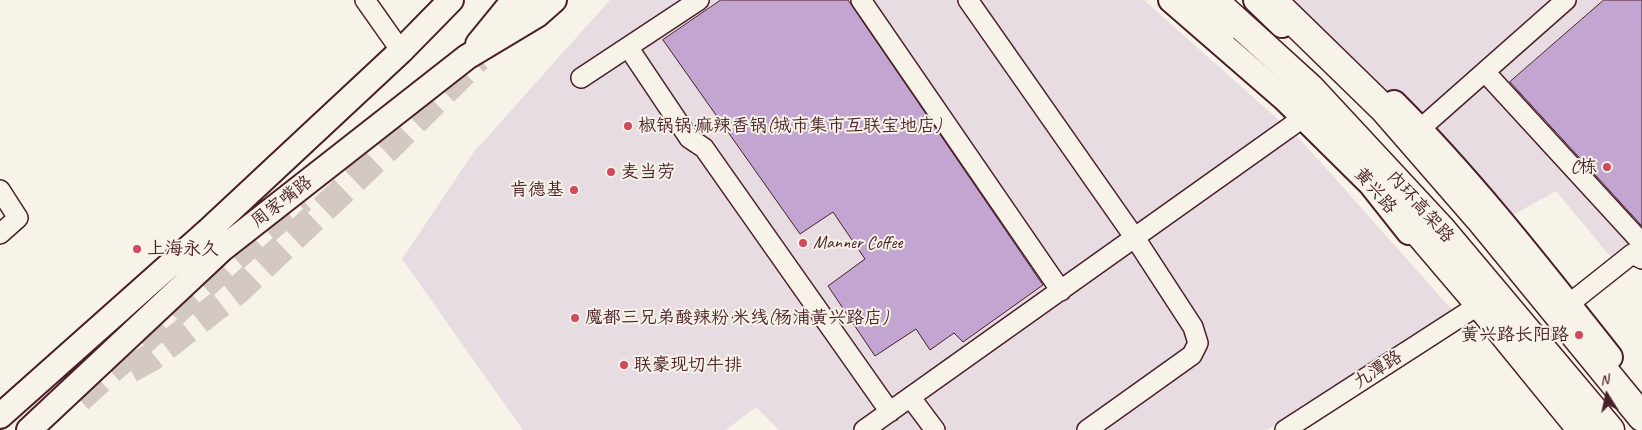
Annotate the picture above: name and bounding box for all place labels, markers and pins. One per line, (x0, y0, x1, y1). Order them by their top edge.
place label: 椒锅锅·麻辣香锅(城市集市互联宝地店) (638, 115, 941, 137)
marker: 椒锅锅·麻辣香锅(城市集市互联宝地店) (622, 120, 634, 132)
place label: C栋 (1571, 156, 1597, 178)
place label: 麦当劳 (621, 161, 675, 183)
marker: C栋 (1601, 161, 1613, 173)
marker: 麦当劳 (605, 166, 617, 178)
place label: 肯德基 (510, 179, 564, 201)
marker: 肯德基 (568, 184, 580, 196)
place label: Manner Coffee (813, 232, 902, 254)
marker: Manner Coffee (797, 237, 809, 249)
place label: 上海永久 (147, 238, 219, 260)
marker: 上海永久 (131, 243, 143, 255)
place label: 魔都三兄弟酸辣粉·米线(杨浦黄兴路店) (585, 307, 888, 329)
marker: 魔都三兄弟酸辣粉·米线(杨浦黄兴路店) (569, 312, 581, 324)
place label: 黄兴路长阳路 (1461, 324, 1569, 346)
marker: 黄兴路长阳路 (1573, 329, 1585, 341)
place label: 联豪现切牛排 (634, 354, 742, 376)
marker: 联豪现切牛排 (618, 359, 630, 371)

